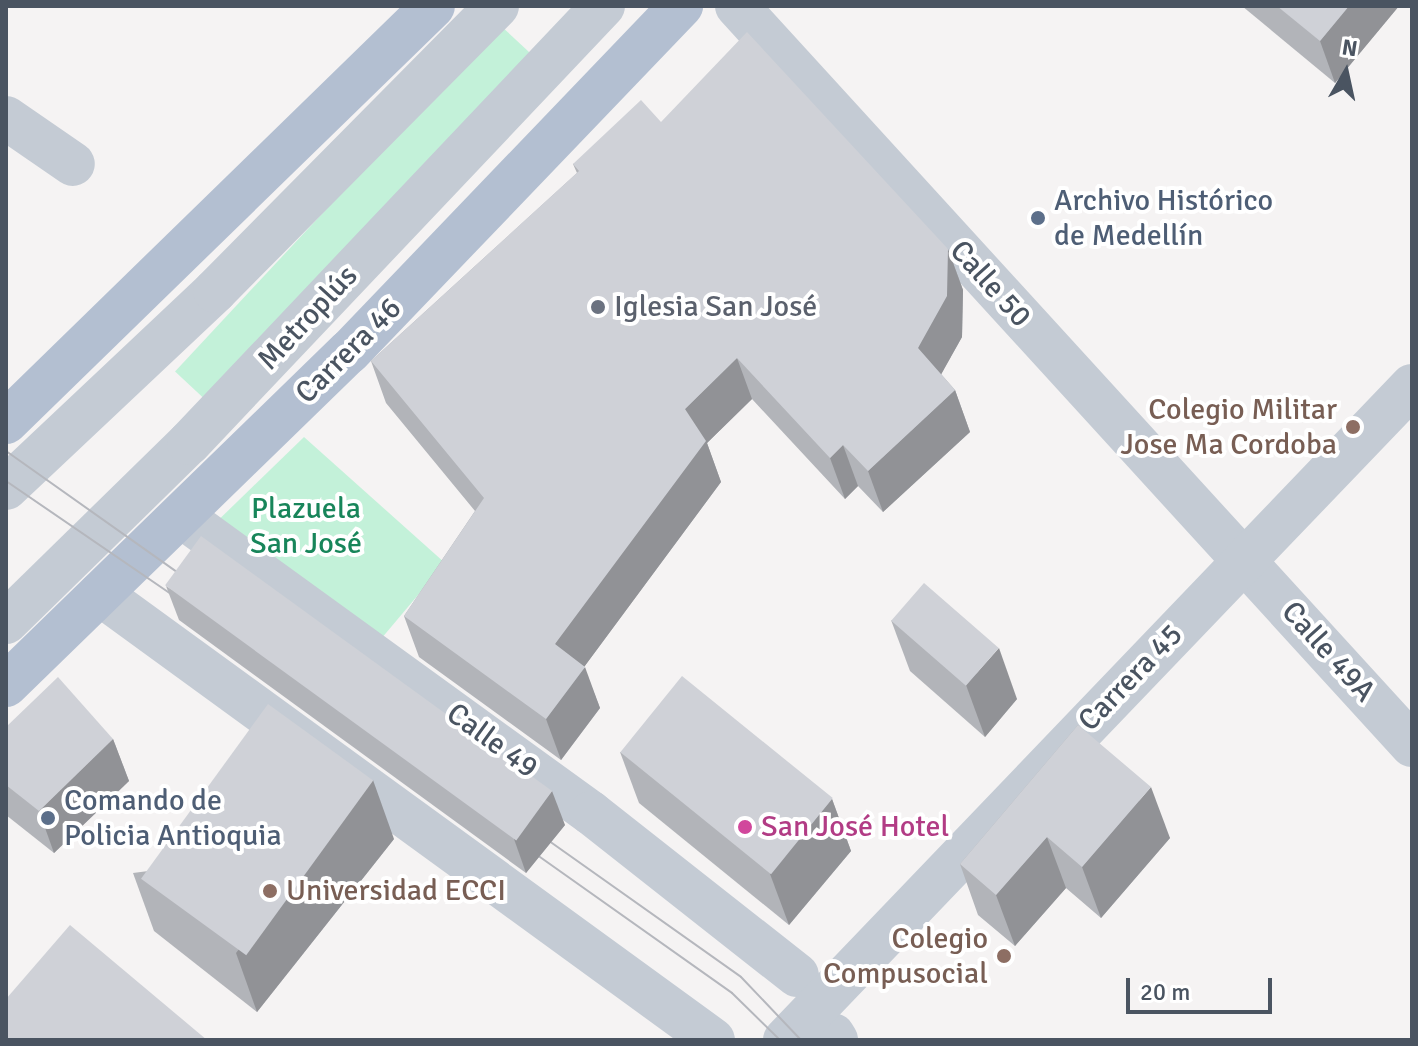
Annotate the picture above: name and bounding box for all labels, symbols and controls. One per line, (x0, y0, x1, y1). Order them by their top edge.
north arrow (1306, 32, 1386, 112)
text: N (1340, 33, 1360, 62)
place label: Archivo Histórico de Medellín (1054, 183, 1273, 254)
marker: Archivo Histórico de Medellín (1029, 209, 1047, 227)
street label: Calle 50 (942, 233, 1038, 335)
street label: Metroplús (251, 258, 365, 378)
place label: Iglesia San José (614, 289, 817, 325)
street label: Carrera 46 (289, 291, 409, 411)
marker: Iglesia San José (589, 298, 607, 316)
place label: Colegio Militar Jose Ma Cordoba (1120, 392, 1337, 462)
marker: Colegio Militar Jose Ma Cordoba (1344, 418, 1362, 436)
park label: Plazuela San José (250, 491, 362, 562)
street label: Calle 49A (1274, 594, 1382, 710)
street label: Carrera 45 (1071, 617, 1191, 739)
street label: Calle 49 (439, 696, 545, 786)
place label: Comando de Policia Antioquia (64, 783, 282, 854)
marker: Comando de Policia Antioquia (39, 809, 57, 827)
place label: San José Hotel (761, 809, 949, 845)
marker: San José Hotel (736, 818, 754, 836)
place label: Universidad ECCI (286, 873, 506, 909)
marker: Universidad ECCI (261, 882, 279, 900)
place label: Colegio Compusocial (823, 921, 988, 992)
marker: Colegio Compusocial (995, 947, 1013, 965)
scale bar (1130, 962, 1276, 1012)
text: 20 m (1140, 977, 1190, 1007)

